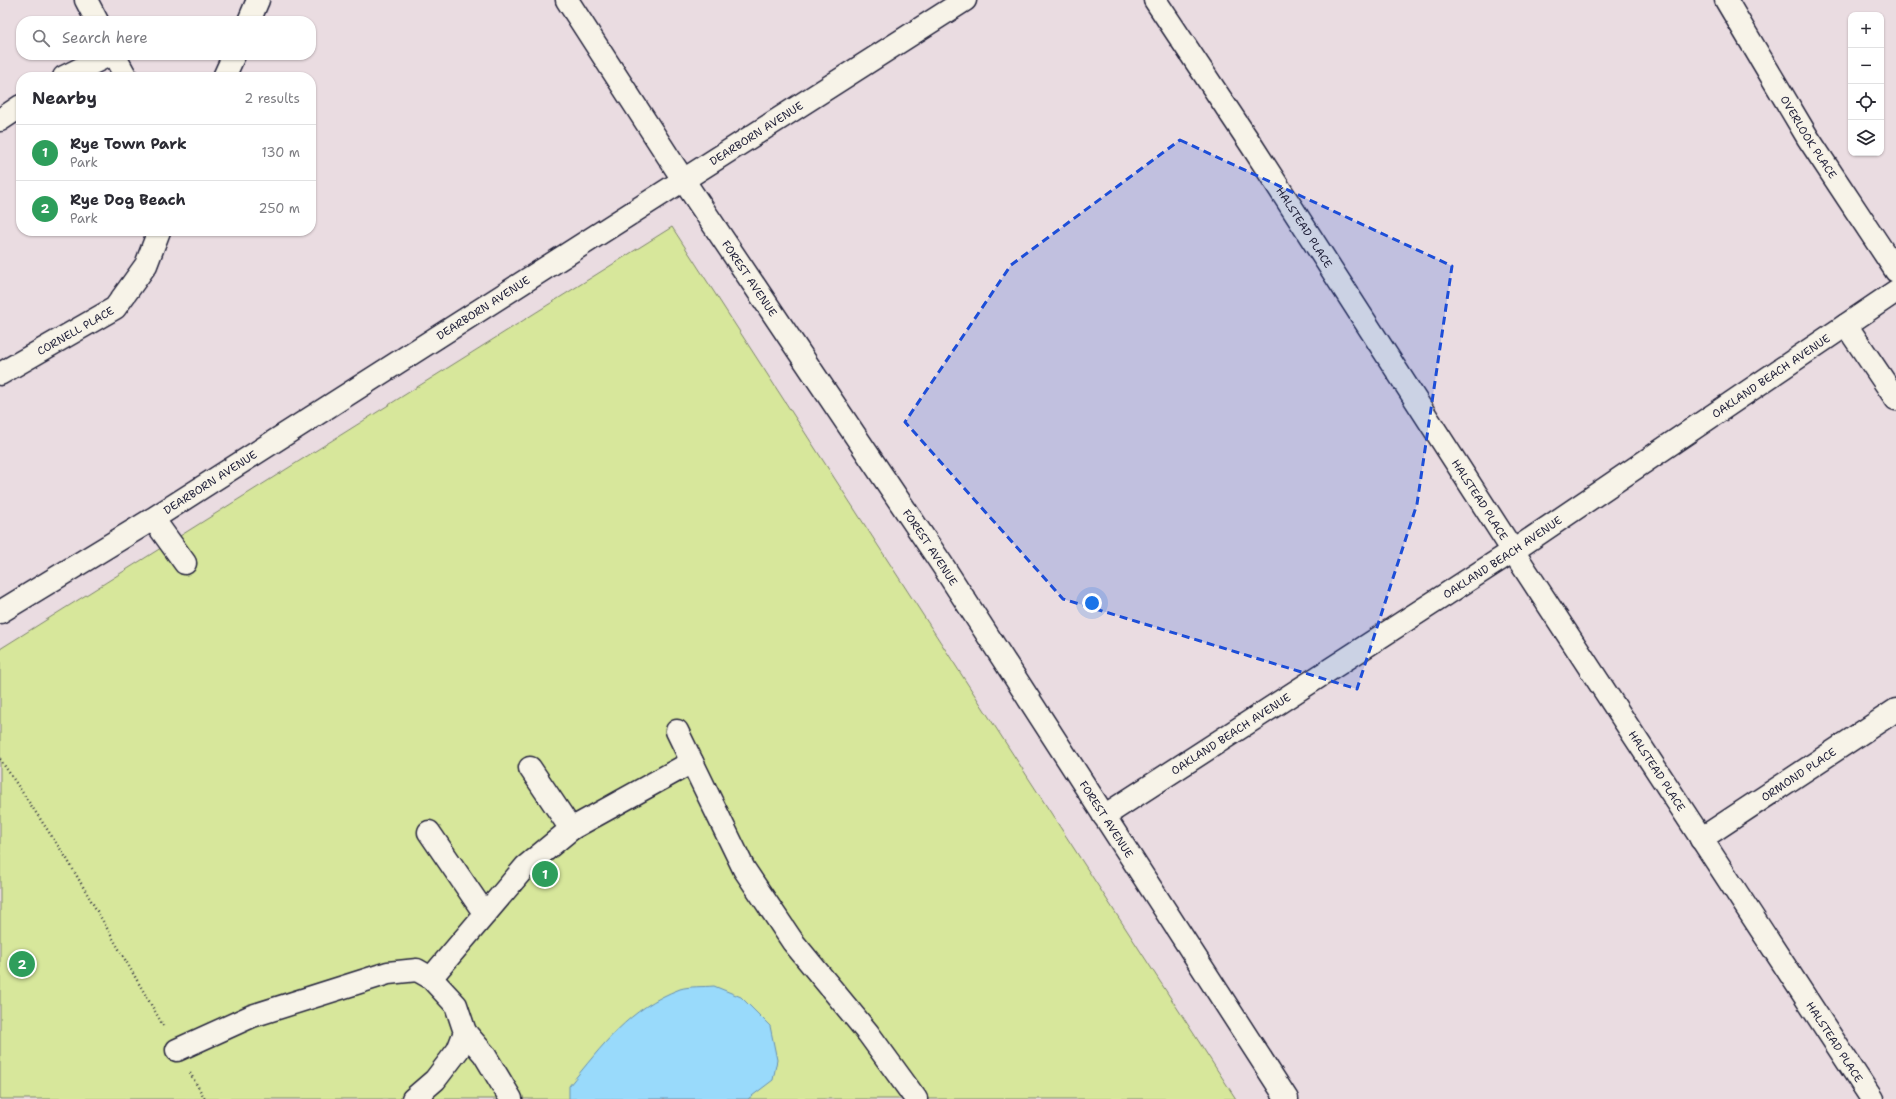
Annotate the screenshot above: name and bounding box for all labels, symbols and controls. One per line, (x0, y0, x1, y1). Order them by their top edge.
map controls (1848, 12, 1884, 156)
button: + (1848, 12, 1884, 48)
search box (16, 16, 316, 60)
icon: search (30, 27, 52, 49)
text: Search here (62, 28, 148, 48)
button: − (1848, 48, 1884, 84)
button: locate (1848, 84, 1884, 120)
text: Nearby (32, 87, 97, 109)
text: 2 results (244, 90, 300, 107)
street label: OVERLOOK PLACE (1776, 93, 1840, 182)
street label: DEARBORN AVENUE (707, 98, 806, 169)
button: layers (1848, 120, 1884, 156)
text: Rye Town Park (70, 134, 187, 154)
text: 1 (42, 144, 48, 161)
text: 130 m (262, 144, 300, 161)
text: Park (70, 154, 98, 171)
street label: HALSTEAD PLACE (1272, 184, 1336, 271)
text: Rye Dog Beach (70, 190, 186, 210)
text: 2 (40, 200, 50, 217)
text: 250 m (259, 200, 300, 217)
text: Park (70, 210, 98, 227)
street label: FOREST AVENUE (718, 238, 780, 320)
street label: DEARBORN AVENUE (434, 273, 533, 344)
street label: CORNELL PLACE (35, 303, 117, 359)
street label: OAKLAND BEACH AVENUE (1709, 331, 1833, 422)
street label: DEARBORN AVENUE (161, 447, 260, 518)
street label: HALSTEAD PLACE (1448, 457, 1511, 543)
street label: FOREST AVENUE (899, 507, 961, 589)
street label: OAKLAND BEACH AVENUE (1440, 513, 1565, 602)
your location (1082, 593, 1102, 613)
street label: OAKLAND BEACH AVENUE (1168, 690, 1294, 779)
street label: HALSTEAD PLACE (1625, 728, 1689, 814)
street label: ORMOND PLACE (1758, 745, 1839, 805)
street label: FOREST AVENUE (1076, 778, 1137, 861)
pin: 1 (532, 859, 558, 889)
pin: 2 (9, 949, 35, 979)
street label: HALSTEAD PLACE (1802, 999, 1866, 1086)

